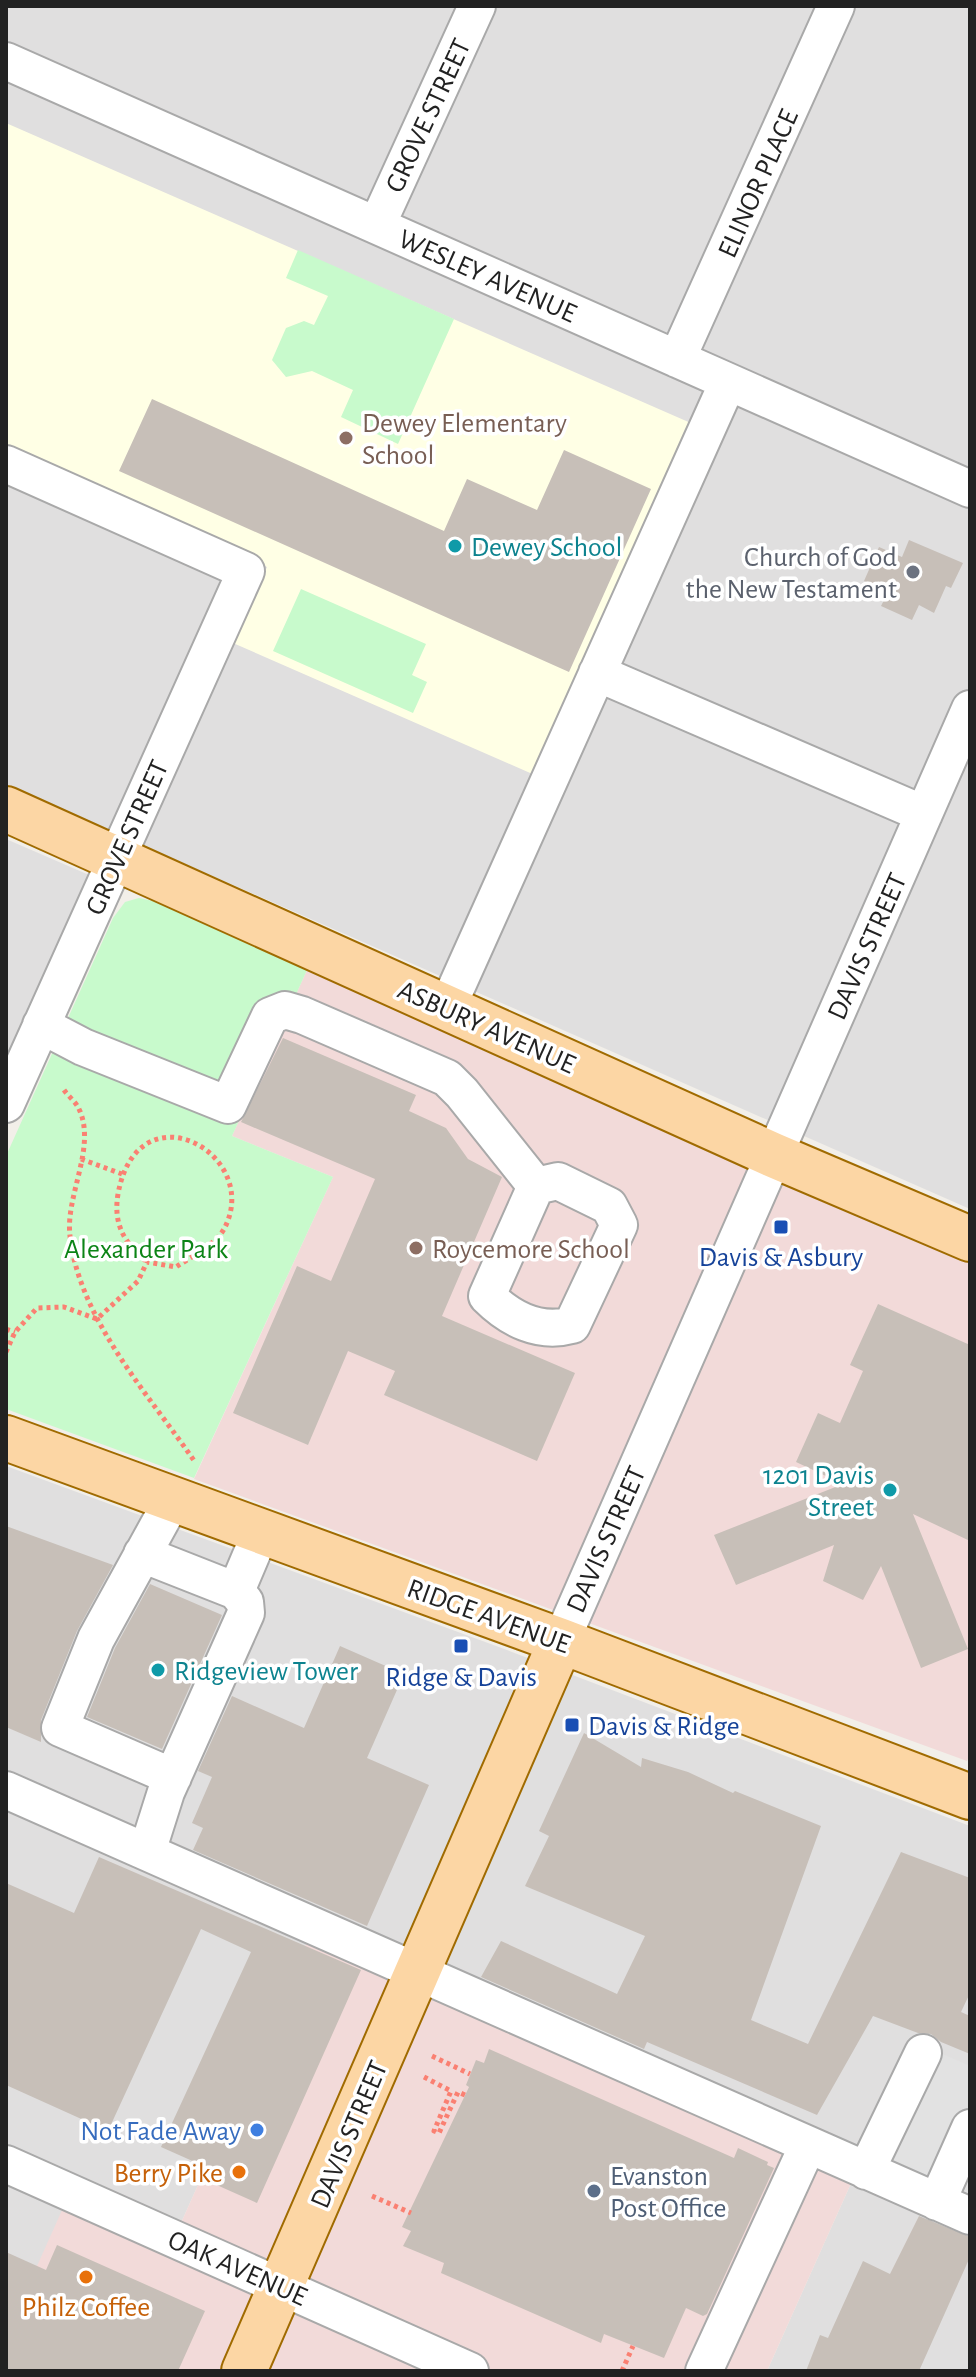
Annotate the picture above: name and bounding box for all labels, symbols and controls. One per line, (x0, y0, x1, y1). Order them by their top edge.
street label: GROVE STREET (381, 34, 477, 197)
street label: ELINOR PLACE (714, 105, 804, 262)
street label: WESLEY AVENUE (394, 225, 580, 329)
place label: Dewey Elementary School (362, 410, 567, 470)
marker: Dewey Elementary School (337, 429, 355, 447)
place label: Dewey School (471, 534, 622, 562)
marker: Dewey School (446, 537, 464, 555)
place label: Church of God the New Testament (686, 544, 897, 604)
marker: Church of God the New Testament (904, 563, 922, 581)
street label: GROVE STREET (81, 756, 174, 919)
street label: DAVIS STREET (823, 869, 913, 1024)
street label: ASBURY AVENUE (393, 976, 579, 1079)
marker: Davis & Asbury (772, 1218, 790, 1236)
park label: Alexander Park (64, 1236, 228, 1264)
place label: Roycemore School (432, 1236, 630, 1264)
marker: Roycemore School (407, 1239, 425, 1257)
place label: Davis & Asbury (699, 1244, 863, 1272)
street label: DAVIS STREET (562, 1462, 652, 1617)
place label: 1201 Davis Street (763, 1462, 874, 1522)
marker: 1201 Davis Street (881, 1481, 899, 1499)
street label: RIDGE AVENUE (403, 1574, 573, 1659)
marker: Ridge & Davis (452, 1637, 470, 1655)
place label: Ridgeview Tower (174, 1658, 358, 1686)
marker: Ridgeview Tower (149, 1661, 167, 1679)
place label: Ridge & Davis (385, 1664, 537, 1692)
place label: Davis & Ridge (588, 1713, 740, 1741)
marker: Davis & Ridge (563, 1716, 581, 1734)
street label: DAVIS STREET (306, 2057, 394, 2213)
place label: Not Fade Away (80, 2118, 241, 2146)
marker: Not Fade Away (248, 2121, 266, 2139)
place label: Berry Pike (114, 2160, 223, 2188)
marker: Berry Pike (230, 2163, 248, 2181)
place label: Evanston Post Office (610, 2163, 727, 2223)
marker: Evanston Post Office (585, 2182, 603, 2200)
street label: OAK AVENUE (164, 2226, 311, 2312)
marker: Philz Coffee (77, 2268, 95, 2286)
place label: Philz Coffee (22, 2294, 150, 2322)

